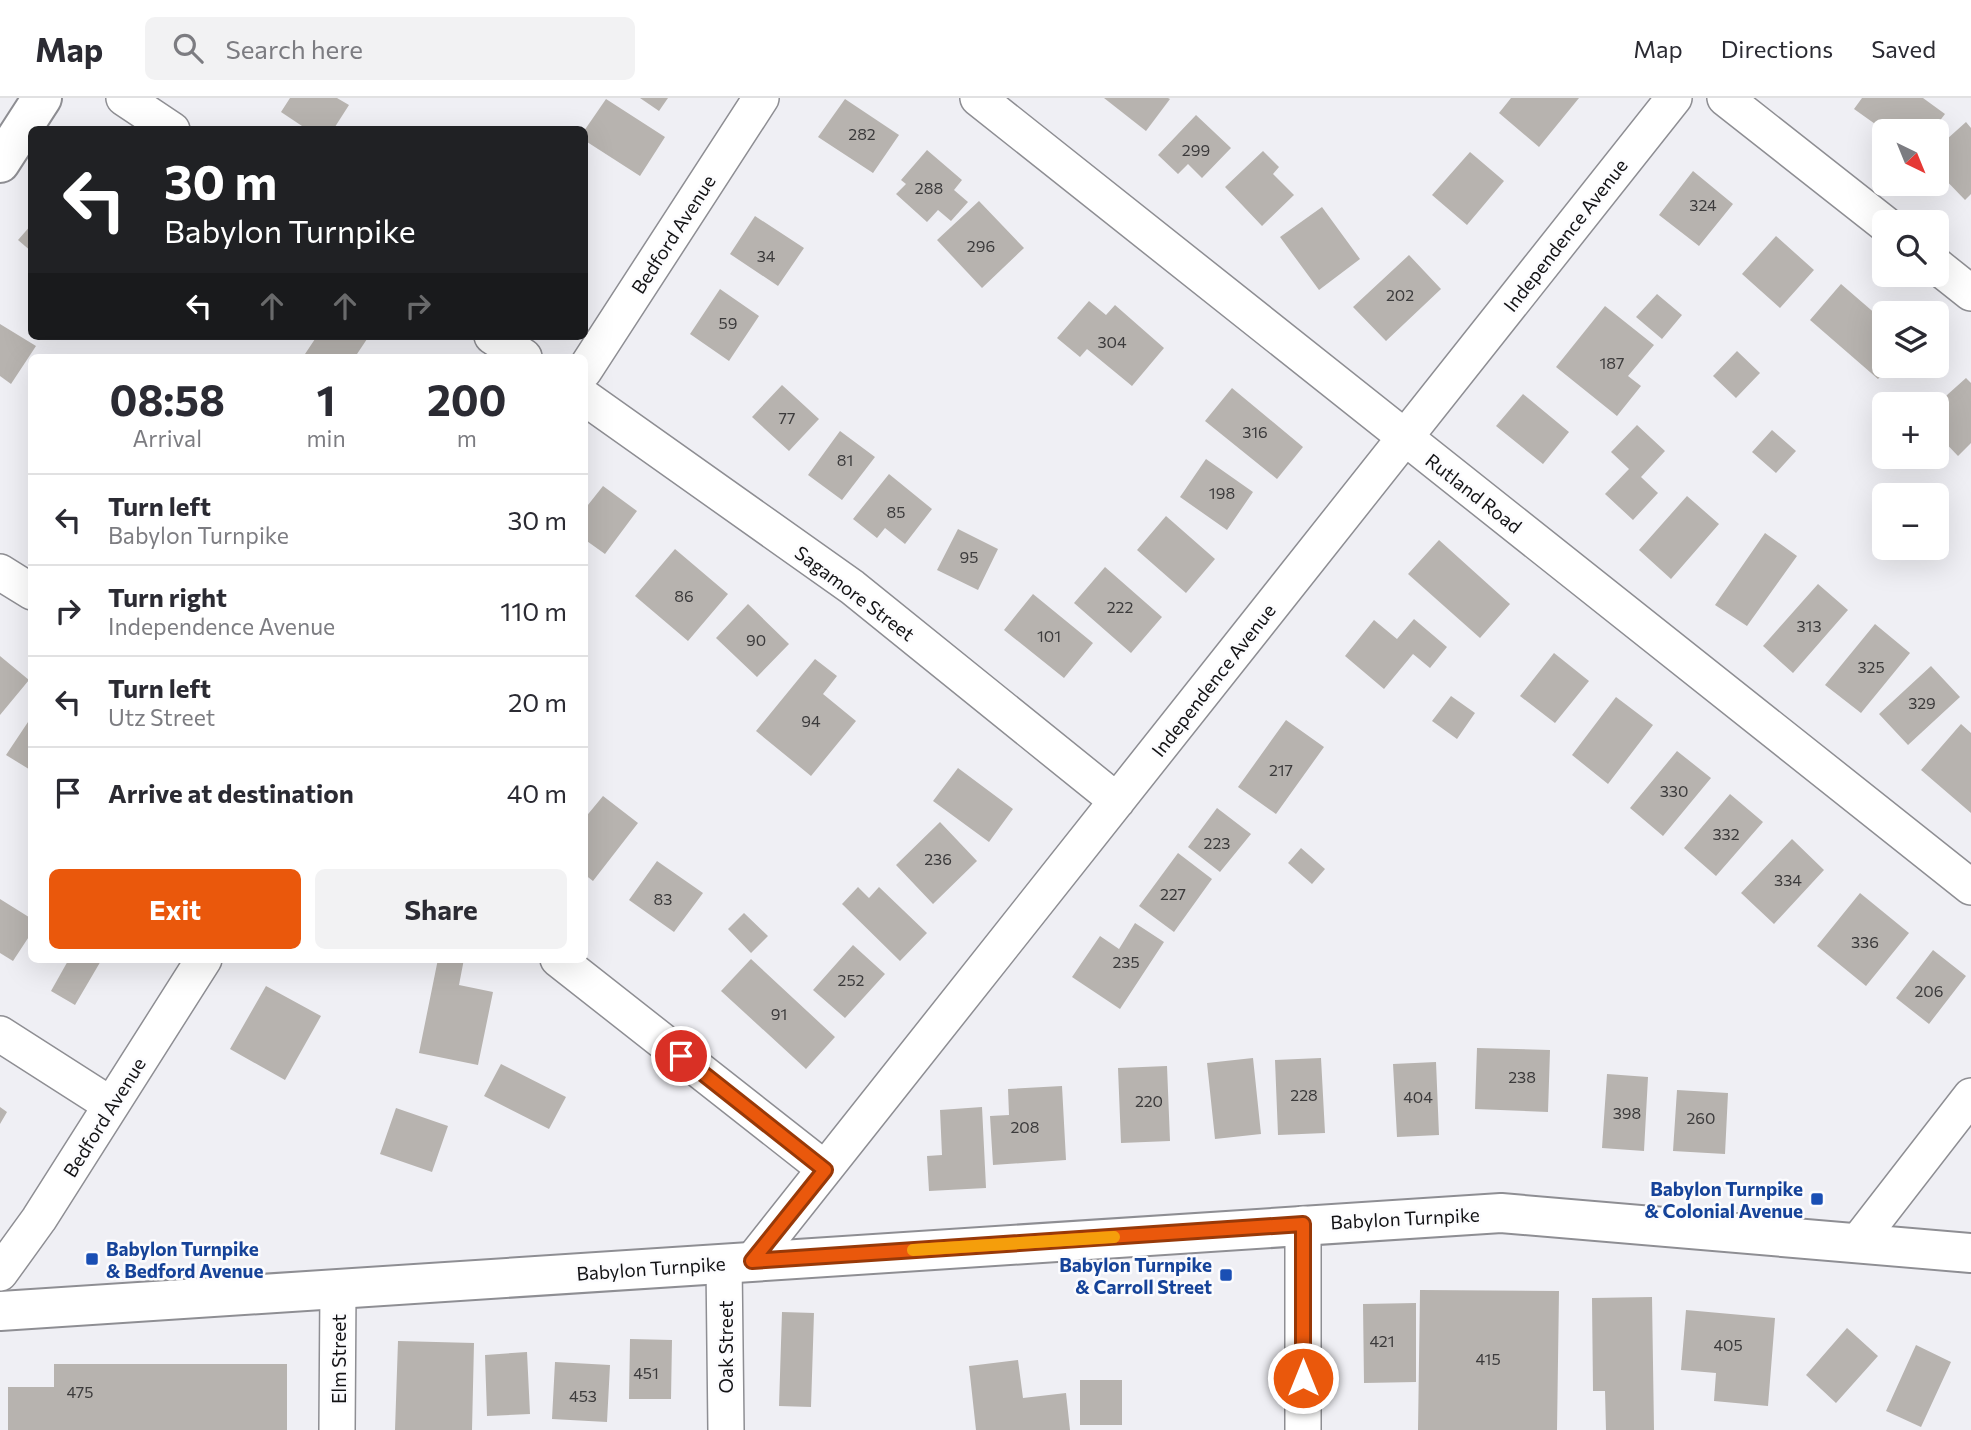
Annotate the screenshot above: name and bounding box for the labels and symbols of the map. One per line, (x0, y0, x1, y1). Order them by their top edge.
north arrow (1872, 119, 1950, 196)
house number: 282 (848, 124, 876, 143)
house number: 299 (1182, 140, 1210, 159)
street label: Independence Avenue (1498, 154, 1632, 316)
street label: Bedford Avenue (626, 170, 720, 298)
house number: 288 (915, 178, 943, 197)
house number: 324 (1689, 195, 1717, 214)
house number: 296 (967, 236, 995, 255)
house number: 34 (757, 246, 776, 265)
house number: 202 (1386, 285, 1414, 304)
house number: 59 (719, 313, 737, 332)
house number: 304 (1097, 332, 1127, 351)
house number: 187 (1600, 353, 1624, 372)
house number: 77 (779, 408, 795, 427)
house number: 316 (1242, 422, 1268, 441)
street label: Rutland Road (1421, 448, 1527, 538)
house number: 81 (837, 450, 853, 469)
house number: 198 (1209, 483, 1235, 502)
house number: 85 (887, 502, 905, 521)
street label: Sagamore Street (791, 541, 919, 646)
house number: 95 (960, 547, 978, 566)
house number: 86 (674, 586, 694, 605)
house number: 222 (1107, 597, 1133, 616)
street label: Independence Avenue (1146, 599, 1280, 761)
house number: 313 (1796, 616, 1822, 635)
house number: 101 (1037, 626, 1061, 645)
house number: 90 (746, 630, 766, 649)
house number: 325 (1857, 657, 1885, 676)
house number: 329 (1908, 693, 1936, 712)
house number: 94 (801, 711, 821, 730)
house number: 217 (1269, 760, 1293, 779)
house number: 330 (1660, 781, 1688, 800)
house number: 332 (1712, 824, 1740, 843)
house number: 223 (1204, 833, 1230, 852)
house number: 236 (924, 849, 952, 868)
house number: 334 (1774, 870, 1802, 889)
house number: 227 (1160, 884, 1186, 903)
house number: 83 (654, 889, 672, 908)
house number: 336 (1851, 932, 1879, 951)
house number: 235 (1112, 952, 1140, 971)
house number: 252 (838, 970, 865, 989)
house number: 206 (1915, 981, 1943, 1000)
house number: 91 (771, 1004, 787, 1023)
pin (651, 1026, 711, 1086)
street label: Bedford Avenue (58, 1053, 150, 1181)
house number: 238 (1508, 1067, 1536, 1086)
house number: 228 (1290, 1085, 1318, 1104)
house number: 404 (1403, 1087, 1433, 1106)
house number: 220 (1135, 1091, 1163, 1110)
house number: 398 (1613, 1103, 1641, 1122)
house number: 260 (1687, 1108, 1715, 1127)
house number: 208 (1011, 1117, 1039, 1136)
place label: Babylon Turnpike & Colonial Avenue (1644, 1177, 1803, 1222)
marker: Babylon Turnpike & Colonial Avenue (1809, 1191, 1825, 1207)
street label: Babylon Turnpike (1330, 1203, 1480, 1233)
place label: Babylon Turnpike & Bedford Avenue (106, 1237, 263, 1282)
marker: Babylon Turnpike & Bedford Avenue (84, 1251, 100, 1267)
street label: Babylon Turnpike (576, 1251, 726, 1285)
place label: Babylon Turnpike & Carroll Street (1059, 1253, 1212, 1298)
marker: Babylon Turnpike & Carroll Street (1218, 1267, 1234, 1283)
street label: Oak Street (714, 1300, 737, 1394)
street label: Elm Street (327, 1314, 350, 1404)
house number: 421 (1369, 1331, 1395, 1350)
house number: 405 (1713, 1335, 1743, 1354)
position arrow (1266, 1341, 1340, 1415)
house number: 415 (1475, 1349, 1501, 1368)
house number: 451 (633, 1363, 659, 1382)
house number: 475 (67, 1382, 93, 1401)
house number: 453 (569, 1386, 597, 1405)

